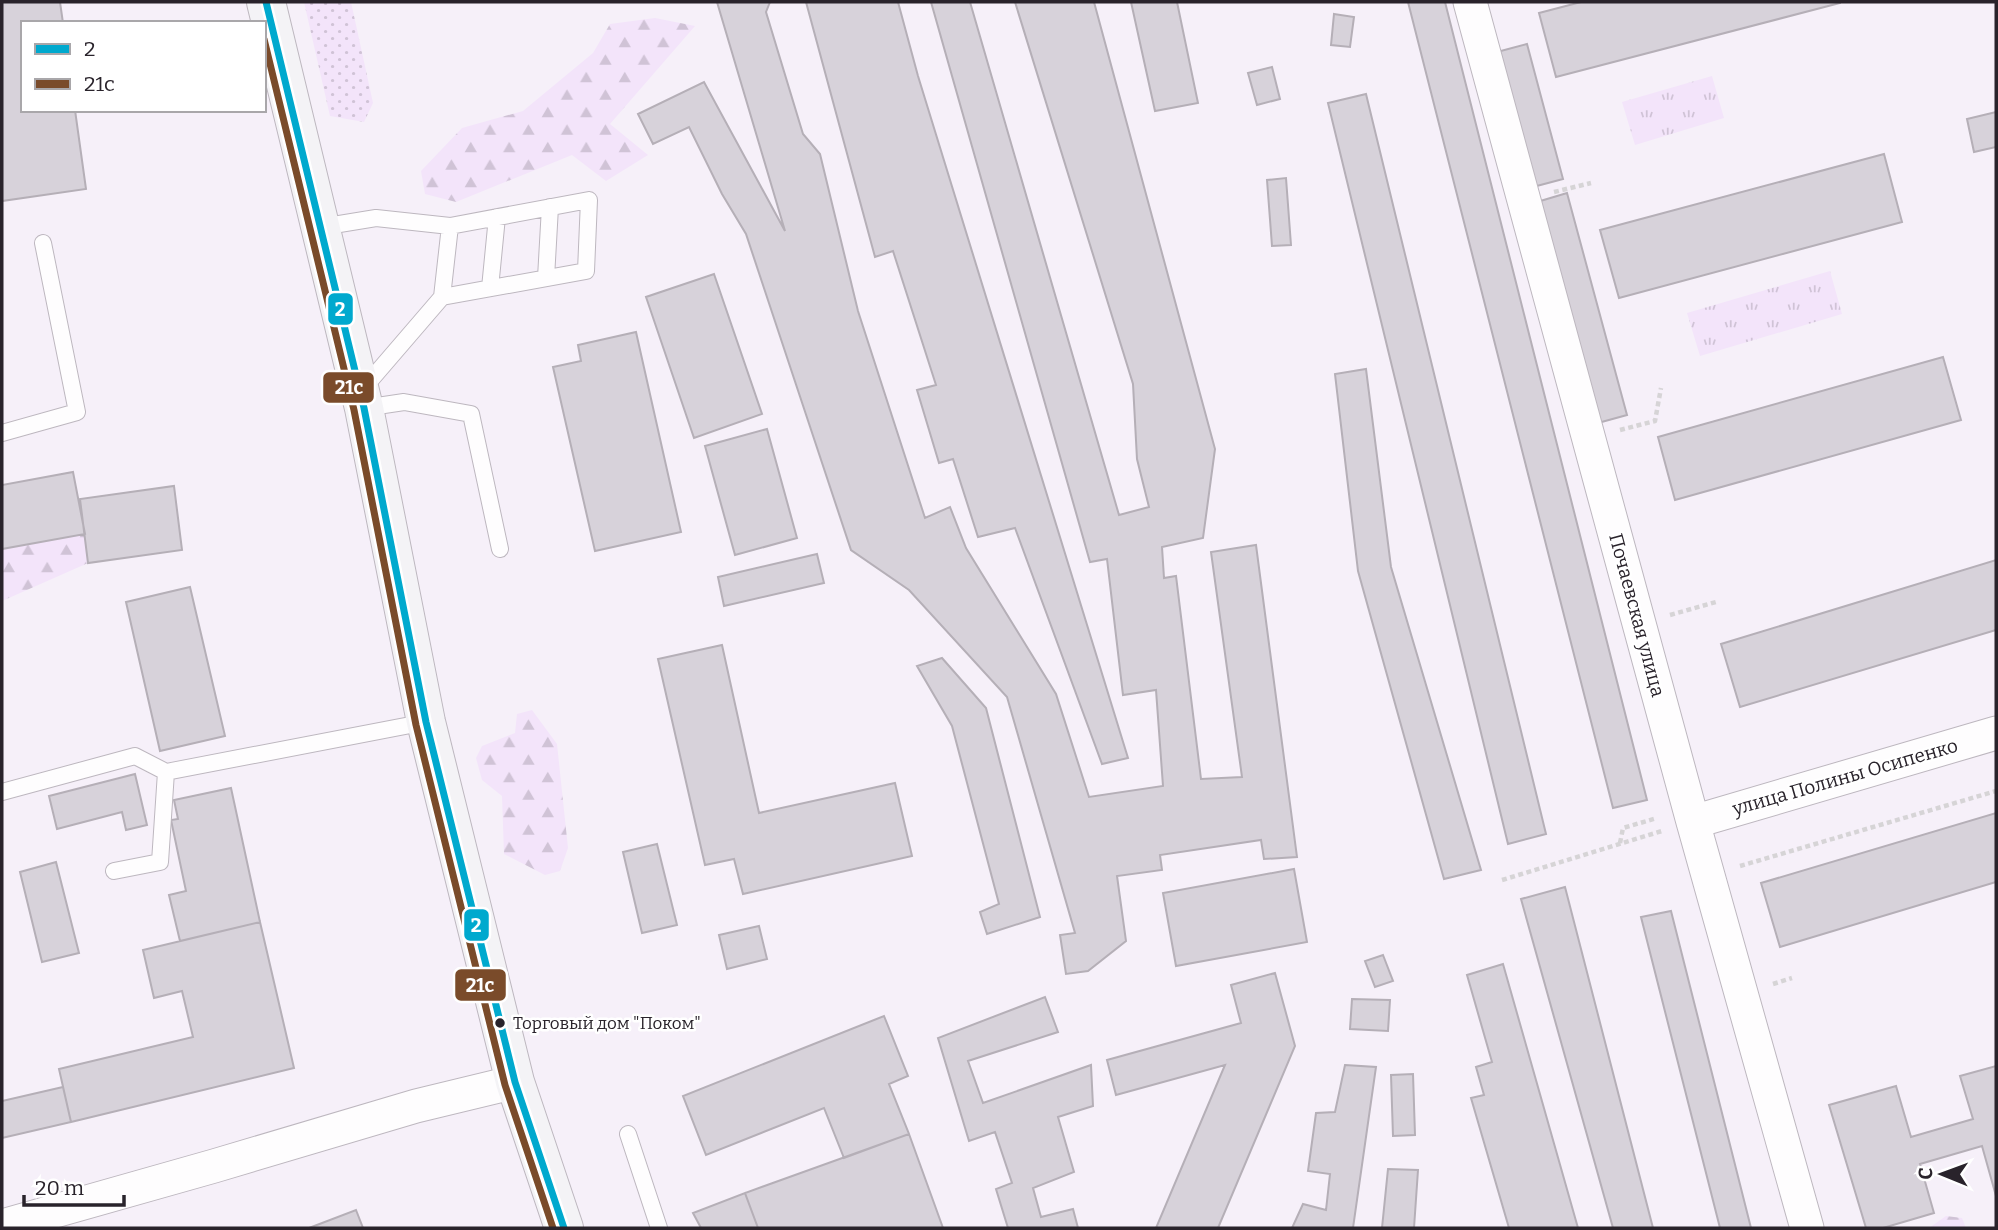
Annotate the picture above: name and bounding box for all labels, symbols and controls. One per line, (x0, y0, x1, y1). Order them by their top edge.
legend (21, 21, 266, 112)
text: 2 (84, 36, 95, 62)
text: 21с (84, 71, 115, 97)
line badge: 2 (327, 292, 354, 326)
text: 2 (335, 298, 346, 321)
line badge: 21с (322, 371, 375, 404)
text: 21с (335, 376, 364, 399)
street label: Почаевская улица (1604, 531, 1670, 700)
street label: улица Полины Осипенко (1729, 734, 1960, 820)
line badge: 2 (463, 908, 490, 942)
text: 2 (471, 914, 482, 937)
line badge: 21с (454, 968, 507, 1002)
text: 21с (466, 974, 495, 997)
place label: Торговый дом "Поком" (513, 1013, 701, 1034)
marker: Торговый дом "Поком" (493, 1016, 507, 1030)
north arrow (1907, 1139, 1977, 1209)
scale bar (24, 1164, 124, 1208)
text: С (1914, 1168, 1937, 1180)
text: 20 m (35, 1175, 84, 1201)

